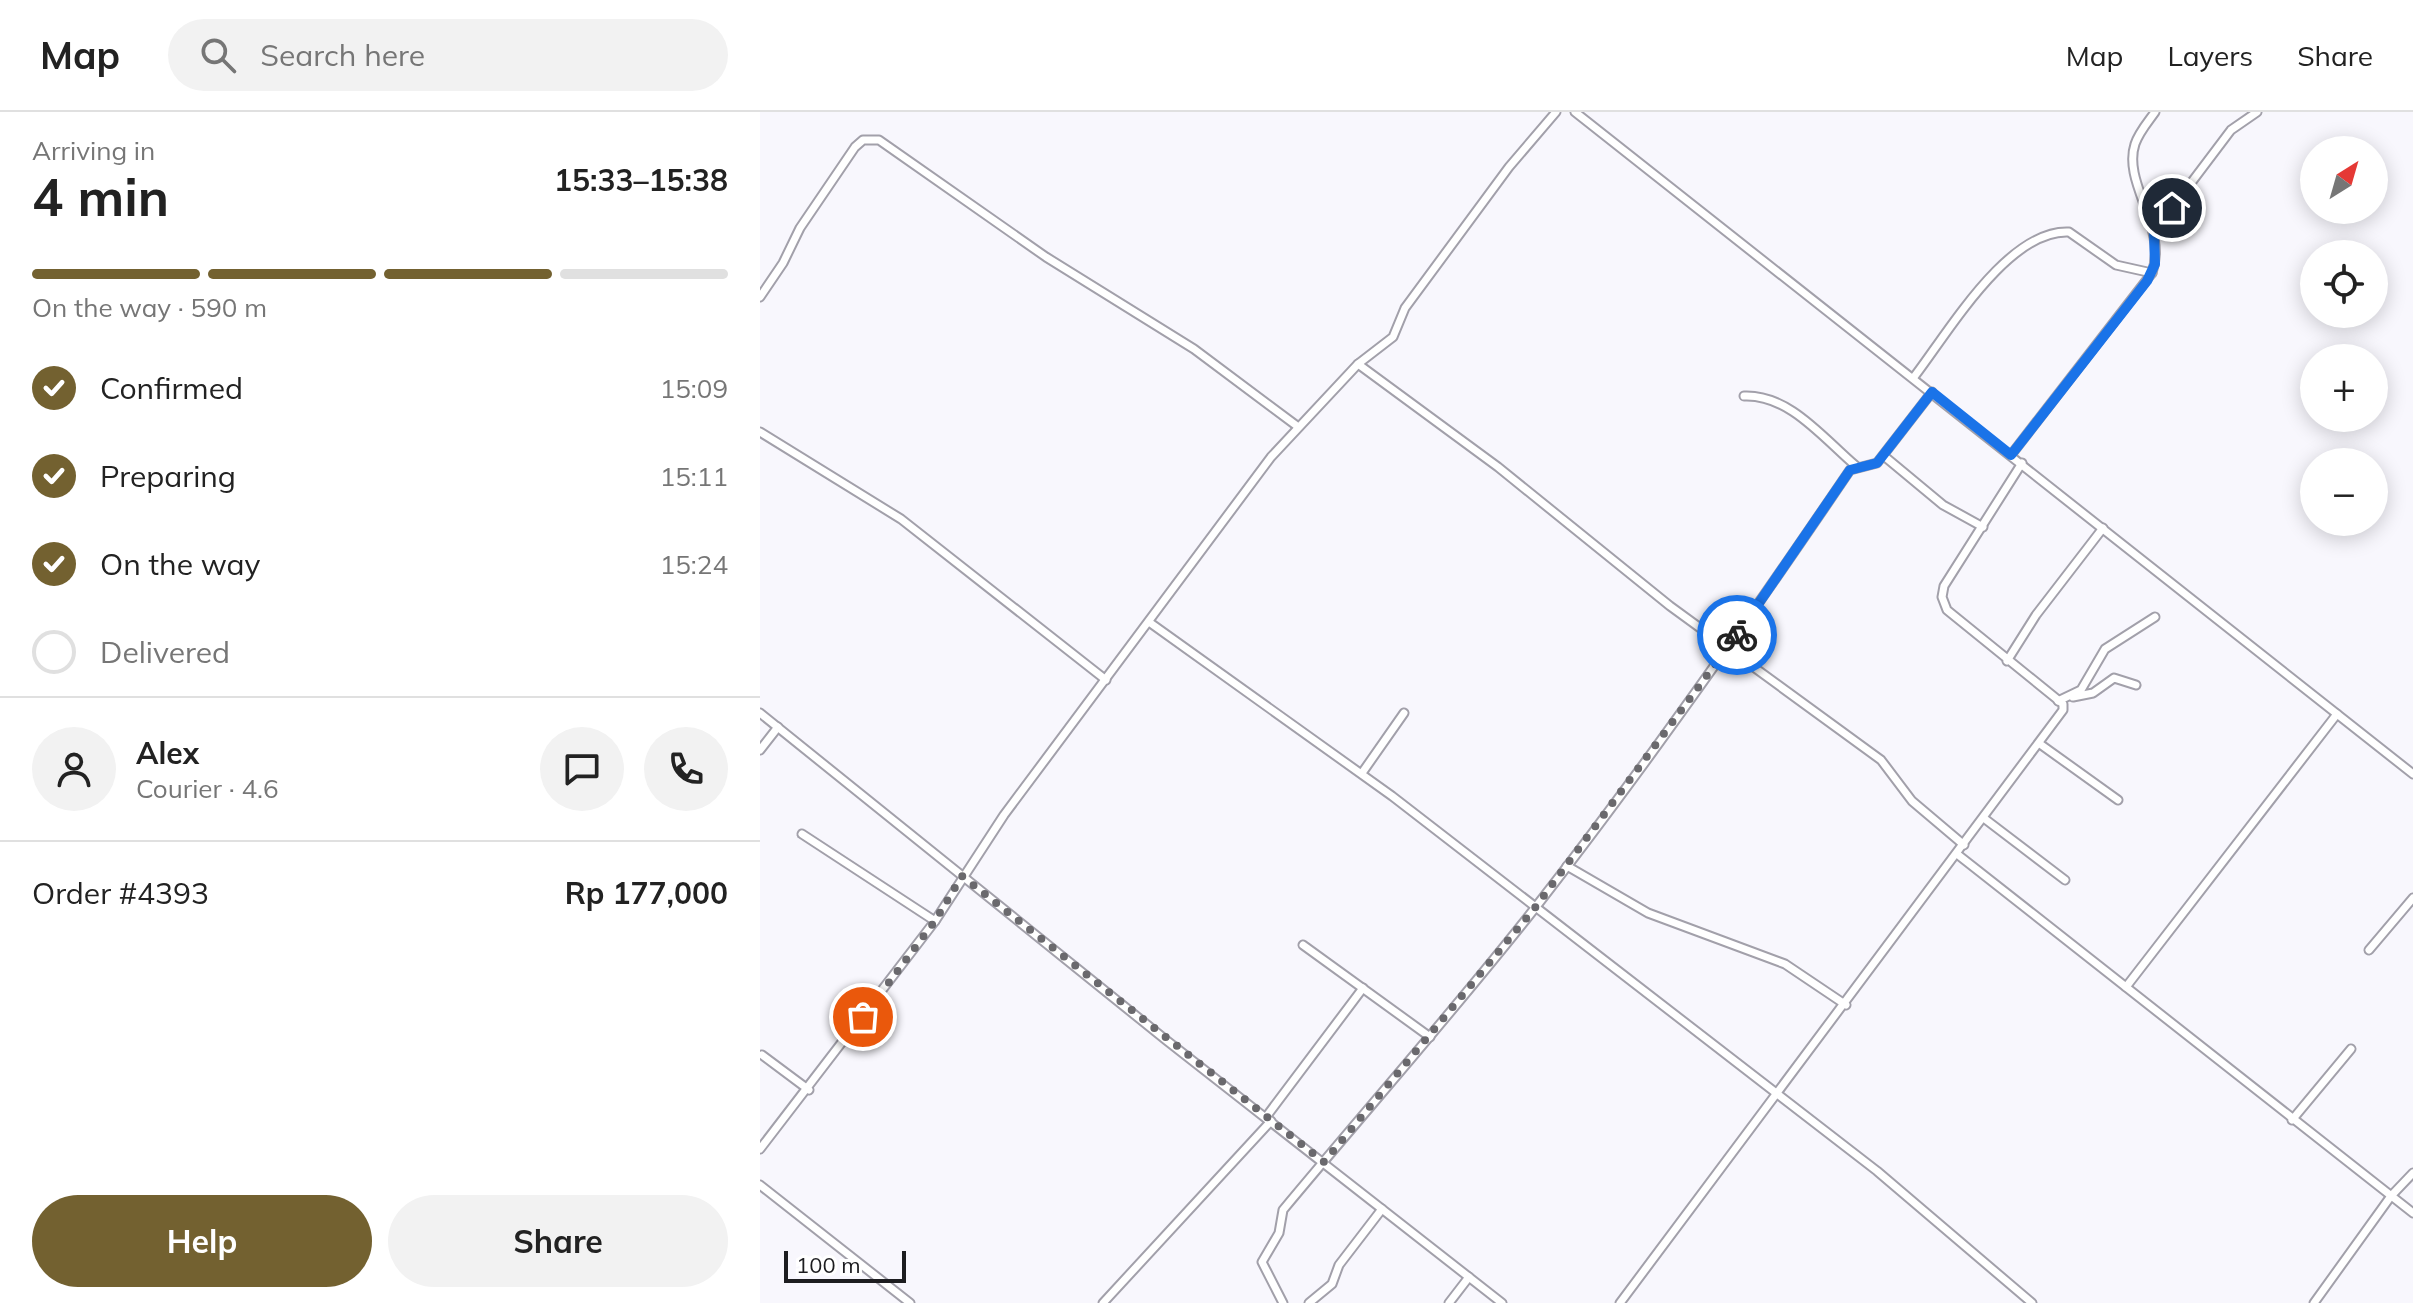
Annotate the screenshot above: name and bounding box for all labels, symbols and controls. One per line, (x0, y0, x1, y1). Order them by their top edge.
search box (168, 19, 728, 91)
text: Map (40, 31, 120, 79)
icon: search (196, 33, 240, 77)
text: Search here (260, 36, 425, 74)
text: Map (2066, 38, 2123, 73)
text: Layers (2167, 38, 2253, 73)
text: Share (2297, 38, 2373, 73)
text: Arriving in (32, 134, 155, 167)
north arrow (2300, 136, 2388, 224)
map controls (2300, 136, 2388, 536)
text: 15:33–15:38 (554, 161, 728, 199)
text: 4 min (32, 164, 169, 229)
pin (2138, 174, 2206, 242)
icon: home (2150, 186, 2194, 230)
button: locate (2300, 240, 2388, 328)
text: On the way · 590 m (32, 291, 267, 324)
button: + (2300, 344, 2388, 432)
icon: check (32, 366, 76, 410)
text: Confirmed (100, 369, 243, 407)
text: 15:09 (660, 372, 728, 405)
button: − (2300, 448, 2388, 536)
icon: check (32, 454, 76, 498)
text: Preparing (100, 457, 236, 495)
text: 15:11 (660, 460, 728, 493)
icon: check (32, 542, 76, 586)
text: On the way (100, 545, 260, 583)
text: 15:24 (660, 548, 728, 581)
courier (1697, 595, 1777, 675)
icon: bike (1715, 613, 1759, 657)
text: Delivered (100, 633, 230, 671)
button: person (32, 727, 116, 811)
button: chat (540, 727, 624, 811)
button: phone (644, 727, 728, 811)
text: Alex (136, 734, 199, 772)
text: Courier · 4.6 (136, 772, 279, 805)
text: Order #4393 (32, 874, 209, 912)
text: Rp 177,000 (565, 874, 728, 912)
pin (829, 983, 897, 1051)
icon: bag (841, 995, 885, 1039)
button: Help (32, 1195, 372, 1287)
button: Share (388, 1195, 728, 1287)
scale bar (784, 1247, 906, 1283)
text: 100 m (796, 1251, 861, 1279)

